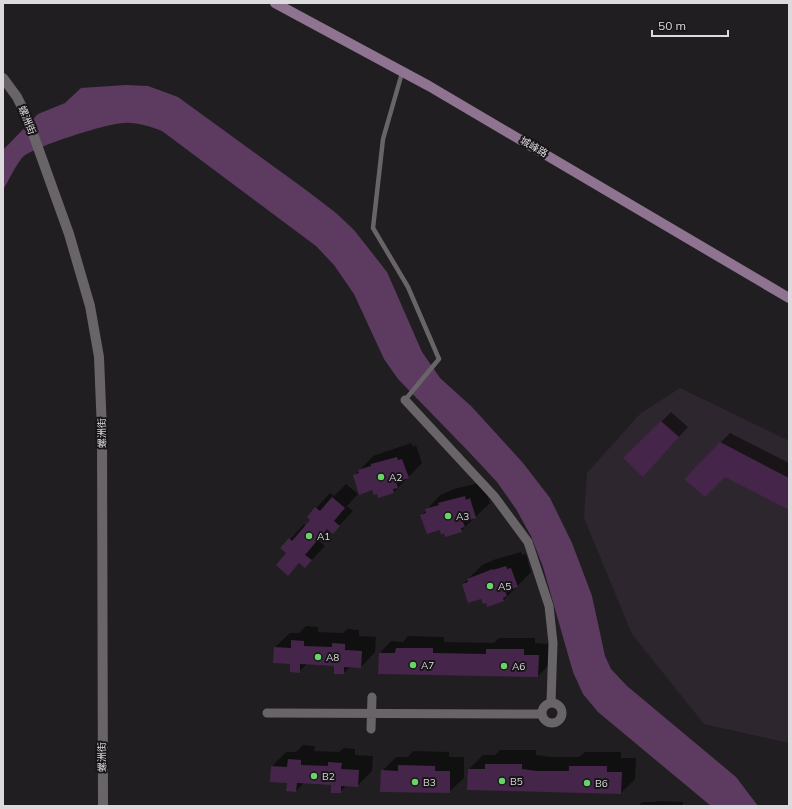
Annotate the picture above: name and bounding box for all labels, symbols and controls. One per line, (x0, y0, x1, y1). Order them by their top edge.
scale bar (652, 12, 728, 38)
text: 50 m (658, 18, 686, 33)
street label: 螺洲街 (15, 104, 39, 136)
street label: 城峰路 (518, 134, 550, 160)
street label: 螺洲街 (95, 418, 109, 448)
place label: A2 (389, 471, 402, 484)
marker: A2 (376, 472, 386, 482)
place label: A3 (456, 510, 469, 523)
marker: A3 (443, 511, 453, 521)
place label: A1 (317, 530, 330, 543)
marker: A1 (304, 531, 314, 541)
place label: A5 (498, 580, 511, 593)
marker: A5 (485, 581, 495, 591)
place label: A8 (326, 651, 339, 664)
marker: A8 (313, 652, 323, 662)
place label: A7 (421, 659, 434, 672)
marker: A7 (408, 660, 418, 670)
place label: A6 (512, 660, 525, 673)
marker: A6 (499, 661, 509, 671)
street label: 螺洲街 (95, 742, 109, 772)
place label: B2 (322, 770, 335, 783)
marker: B2 (309, 771, 319, 781)
place label: B5 (510, 775, 523, 788)
place label: B3 (423, 776, 436, 789)
marker: B5 (497, 776, 507, 786)
marker: B3 (410, 777, 420, 787)
place label: B6 (595, 777, 608, 790)
marker: B6 (582, 778, 592, 788)

